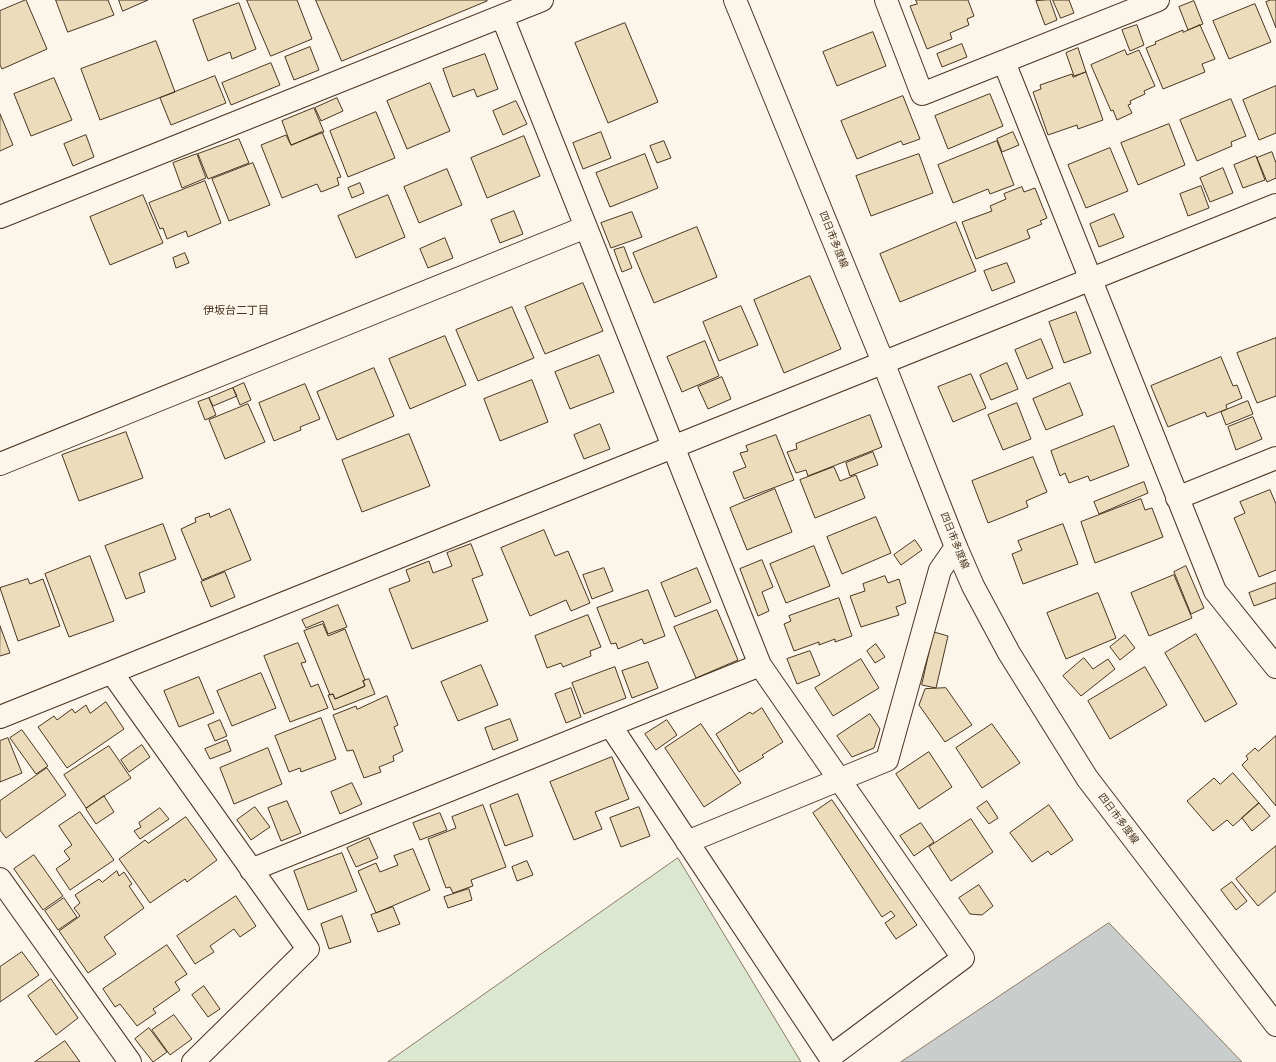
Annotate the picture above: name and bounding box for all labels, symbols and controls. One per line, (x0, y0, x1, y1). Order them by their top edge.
street label: 四日市多度線 (816, 210, 850, 270)
district label: 伊坂台二丁目 (203, 304, 269, 318)
street label: 四日市多度線 (937, 511, 971, 571)
street label: 四日市多度線 (1095, 791, 1141, 847)

